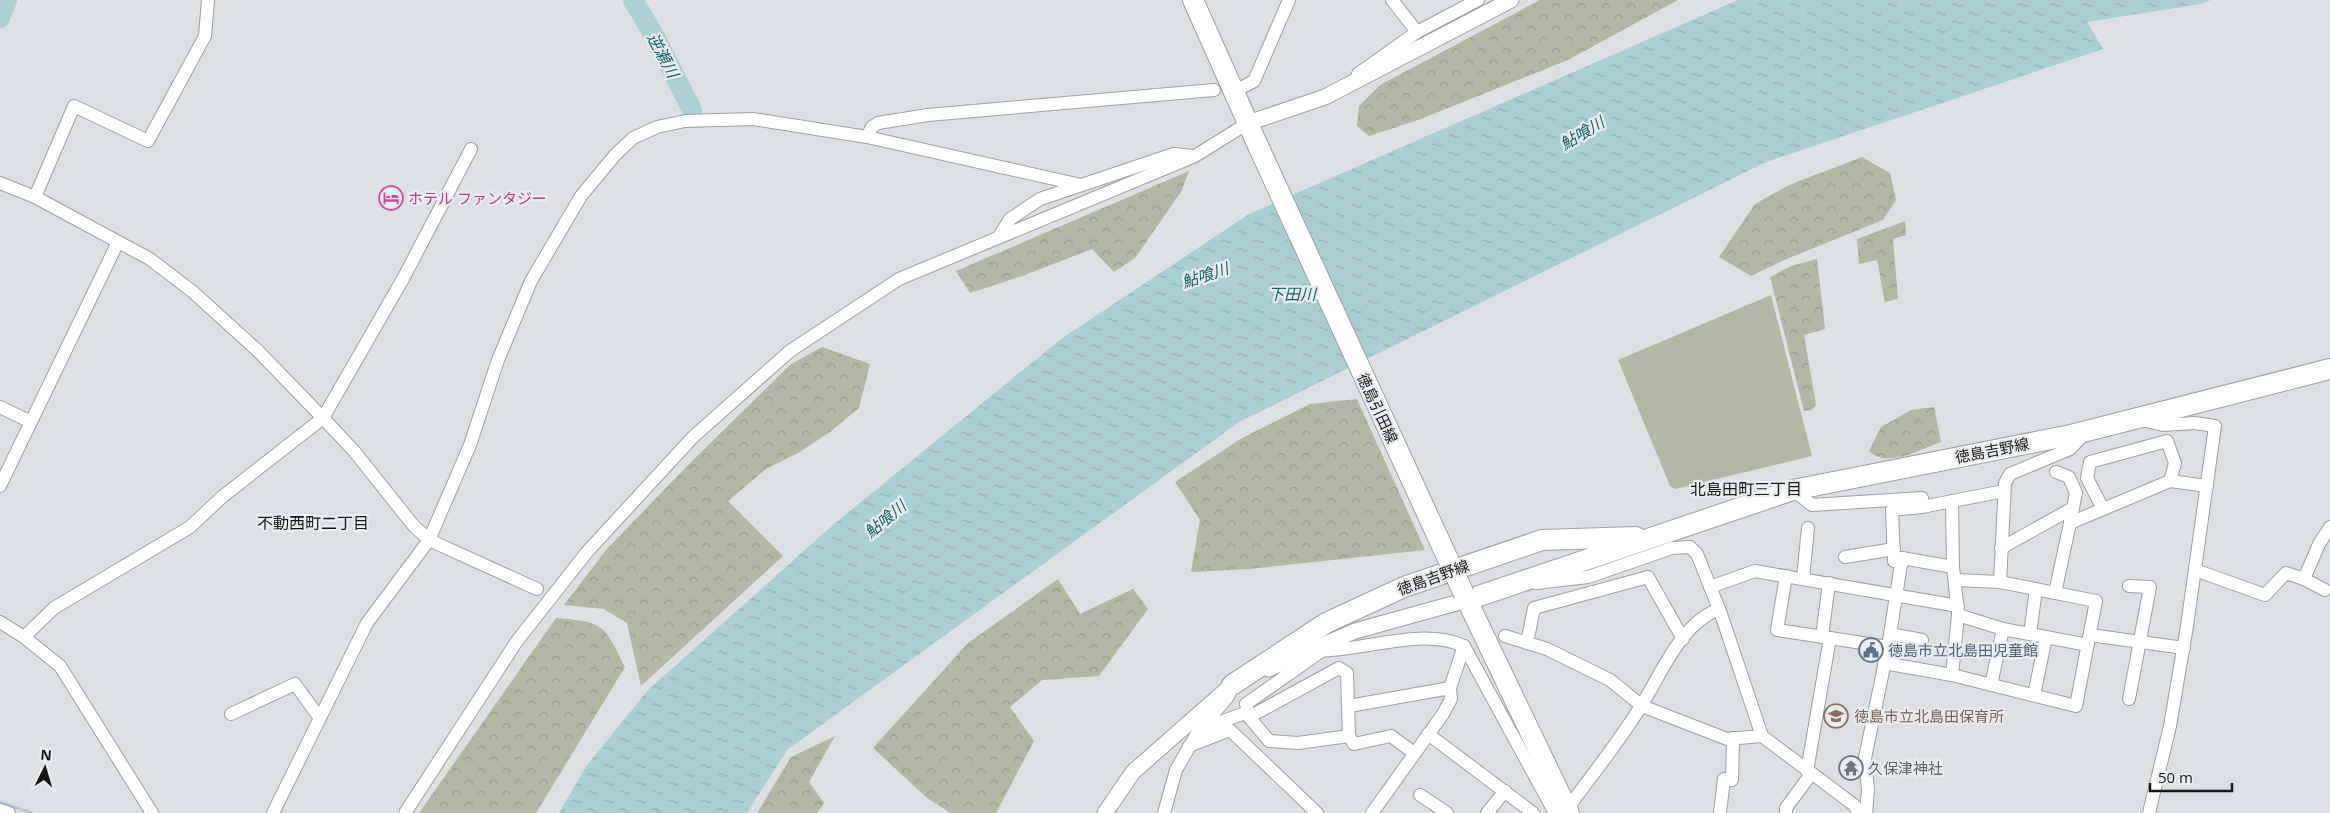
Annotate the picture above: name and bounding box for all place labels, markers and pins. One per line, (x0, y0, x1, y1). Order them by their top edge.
hotel icon: ホテル ファンタジー (378, 185, 404, 211)
place label: ホテル ファンタジー (408, 188, 547, 208)
public building icon: 徳島市立北島田児童館 (1858, 637, 1884, 663)
place label: 徳島市立北島田児童館 (1888, 640, 2038, 660)
school or university icon: 徳島市立北島田保育所 (1823, 703, 1849, 729)
place label: 徳島市立北島田保育所 (1854, 706, 2004, 726)
temple icon: 久保津神社 (1838, 755, 1864, 781)
place label: 久保津神社 (1868, 758, 1943, 778)

